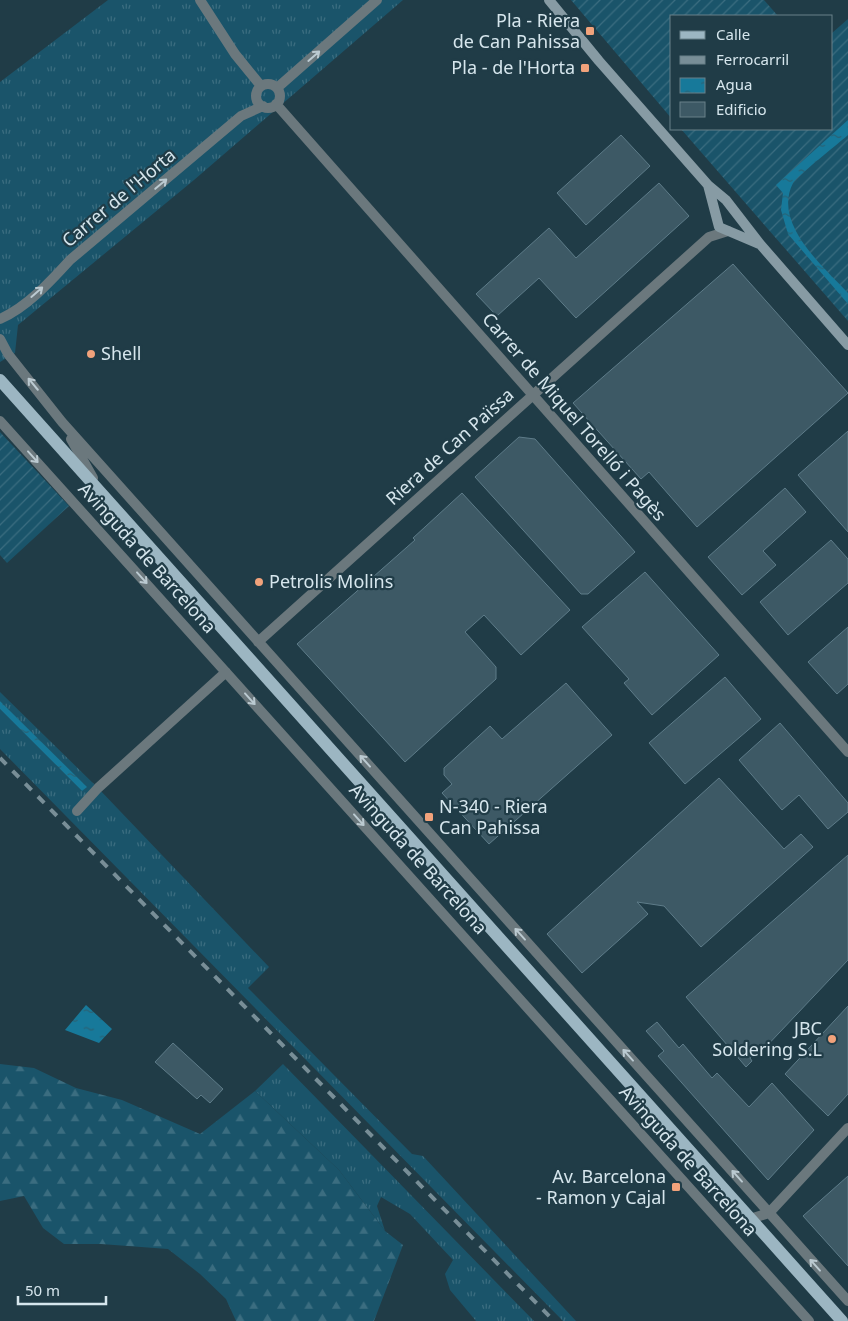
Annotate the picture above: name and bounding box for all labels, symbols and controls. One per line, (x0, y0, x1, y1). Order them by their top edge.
place label: Pla - Riera de Can Pahissa (453, 8, 580, 53)
legend (670, 15, 833, 130)
text: Calle (716, 24, 750, 44)
marker: Pla - Riera de Can Pahissa (584, 25, 596, 37)
text: Ferrocarril (716, 49, 789, 69)
one-way arrow (307, 50, 320, 62)
place label: Pla - de l'Horta (451, 55, 575, 79)
marker: Pla - de l'Horta (579, 62, 591, 74)
text: Agua (716, 74, 753, 94)
text: Edificio (716, 99, 767, 119)
street label: Carrer de l'Horta (57, 143, 180, 252)
one-way arrow (154, 178, 167, 189)
one-way arrow (30, 287, 43, 298)
street label: Carrer de Miquel Torelló i Pagès (478, 307, 672, 526)
place label: Shell (101, 341, 141, 365)
marker: Shell (85, 348, 97, 360)
one-way arrow (27, 377, 38, 390)
street label: Riera de Can Païssa (380, 382, 518, 510)
one-way arrow (27, 451, 39, 464)
street label: Avinguda de Barcelona (74, 477, 222, 638)
place label: Petrolis Molins (269, 569, 393, 593)
one-way arrow (136, 571, 148, 584)
marker: Petrolis Molins (253, 576, 265, 588)
one-way arrow (244, 692, 256, 705)
one-way arrow (359, 755, 371, 768)
street label: Avinguda de Barcelona (345, 778, 493, 939)
place label: N-340 - Riera Can Pahissa (439, 794, 548, 839)
marker: N-340 - Riera Can Pahissa (423, 811, 435, 823)
one-way arrow (353, 813, 365, 826)
one-way arrow (514, 928, 526, 941)
place label: JBC Soldering S.L (712, 1016, 822, 1061)
marker: JBC Soldering S.L (826, 1033, 838, 1045)
one-way arrow (623, 1049, 634, 1062)
street label: Avinguda de Barcelona (615, 1080, 763, 1241)
place label: Av. Barcelona - Ramon y Cajal (536, 1164, 666, 1209)
one-way arrow (731, 1170, 743, 1183)
marker: Av. Barcelona - Ramon y Cajal (670, 1181, 682, 1193)
one-way arrow (809, 1259, 821, 1272)
scale bar (18, 1274, 105, 1306)
text: 50 m (25, 1280, 60, 1300)

